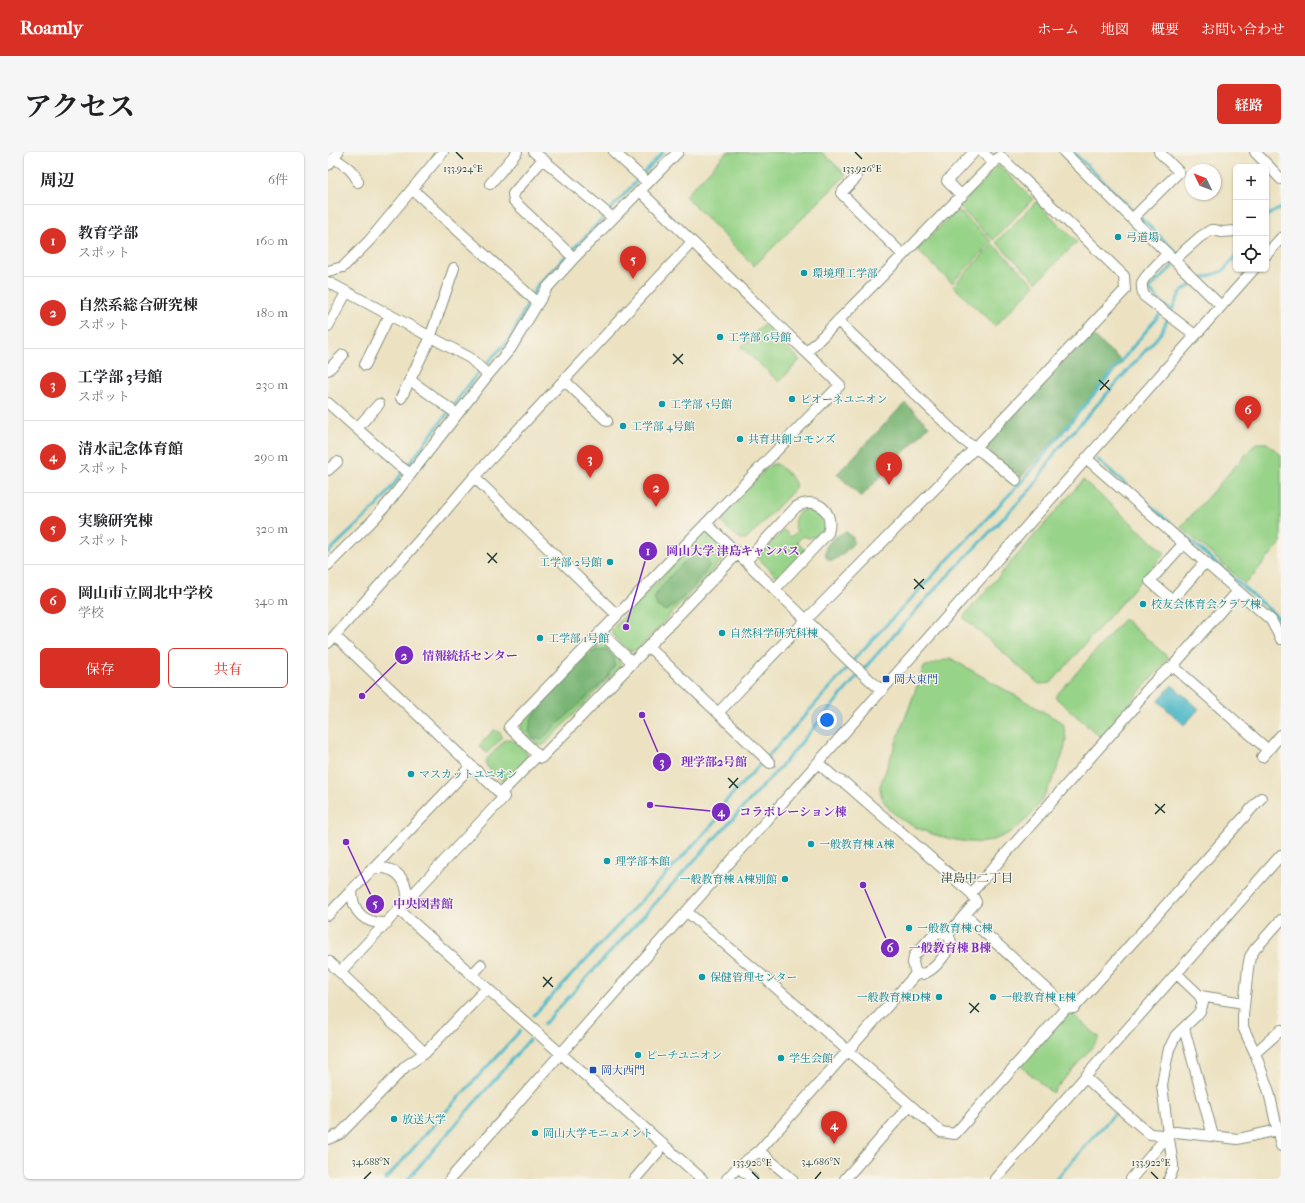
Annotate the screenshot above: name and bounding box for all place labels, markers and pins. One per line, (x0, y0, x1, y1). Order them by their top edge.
place label: 弓道場 (1126, 231, 1159, 244)
marker: 弓道場 (1113, 232, 1123, 242)
pin: 5 (620, 246, 646, 279)
place label: 環境理工学部 (812, 267, 878, 280)
marker: 環境理工学部 (799, 268, 809, 278)
place label: 工学部 6号館 (728, 331, 791, 344)
marker: 工学部 6号館 (715, 332, 725, 342)
place label: ピオーネユニオン (800, 393, 887, 406)
marker: ピオーネユニオン (787, 394, 797, 404)
pin: 6 (1235, 396, 1261, 429)
place label: 工学部 5号館 (670, 398, 732, 411)
marker: 工学部 5号館 (657, 399, 667, 409)
place label: 工学部 4号館 (631, 420, 695, 433)
marker: 工学部 4号館 (618, 421, 628, 431)
place label: 共育共創コモンズ (748, 433, 836, 446)
marker: 共育共創コモンズ (735, 434, 745, 444)
pin: 3 (577, 445, 603, 478)
pin: 1 (876, 452, 902, 485)
pin: 2 (643, 474, 669, 507)
callout: 岡山大学 津島キャンパス (638, 539, 808, 563)
place label: 工学部 2号館 (539, 556, 602, 569)
marker: 工学部 2号館 (605, 557, 615, 567)
place label: 校友会体育会クラブ棟 (1151, 598, 1261, 611)
marker: 校友会体育会クラブ棟 (1138, 599, 1148, 609)
place label: 自然科学研究科棟 (730, 627, 818, 640)
marker: 自然科学研究科棟 (717, 628, 727, 638)
place label: 工学部 1号館 (548, 632, 609, 645)
marker: 工学部 1号館 (535, 633, 545, 643)
callout: 情報統括センター (394, 643, 526, 667)
place label: 岡大東門 (894, 673, 938, 686)
marker: 岡大東門 (881, 674, 891, 684)
callout: 理学部2号館 (652, 750, 755, 774)
place label: マスカットユニオン (419, 768, 517, 781)
marker: マスカットユニオン (406, 769, 416, 779)
callout: コラボレーション棟 (711, 800, 855, 824)
place label: 一般教育棟 A棟 (819, 838, 895, 851)
marker: 一般教育棟 A棟 (806, 839, 816, 849)
place label: 理学部本館 (615, 855, 670, 868)
marker: 理学部本館 (602, 856, 612, 866)
place label: 一般教育棟 A棟別館 (680, 873, 777, 886)
marker: 一般教育棟 A棟別館 (780, 874, 790, 884)
callout: 中央図書館 (365, 892, 461, 916)
place label: 一般教育棟 C棟 (917, 922, 993, 935)
marker: 一般教育棟 C棟 (904, 923, 914, 933)
callout: 一般教育棟 B棟 (880, 936, 999, 960)
place label: 保健管理センター (710, 971, 798, 984)
marker: 保健管理センター (697, 972, 707, 982)
place label: 一般教育棟D棟 (857, 991, 931, 1004)
place label: 一般教育棟 E棟 (1001, 991, 1076, 1004)
marker: 一般教育棟D棟 (934, 992, 944, 1002)
marker: 一般教育棟 E棟 (988, 992, 998, 1002)
place label: ピーチユニオン (646, 1049, 722, 1062)
marker: ピーチユニオン (633, 1050, 643, 1060)
place label: 学生会館 (789, 1052, 833, 1065)
marker: 学生会館 (776, 1053, 786, 1063)
place label: 岡大西門 (601, 1064, 645, 1077)
marker: 岡大西門 (588, 1065, 598, 1075)
pin: 4 (821, 1111, 847, 1144)
place label: 放送大学 (402, 1113, 446, 1126)
marker: 放送大学 (389, 1114, 399, 1124)
place label: 岡山大学モニュメント (543, 1127, 653, 1140)
marker: 岡山大学モニュメント (530, 1128, 540, 1138)

